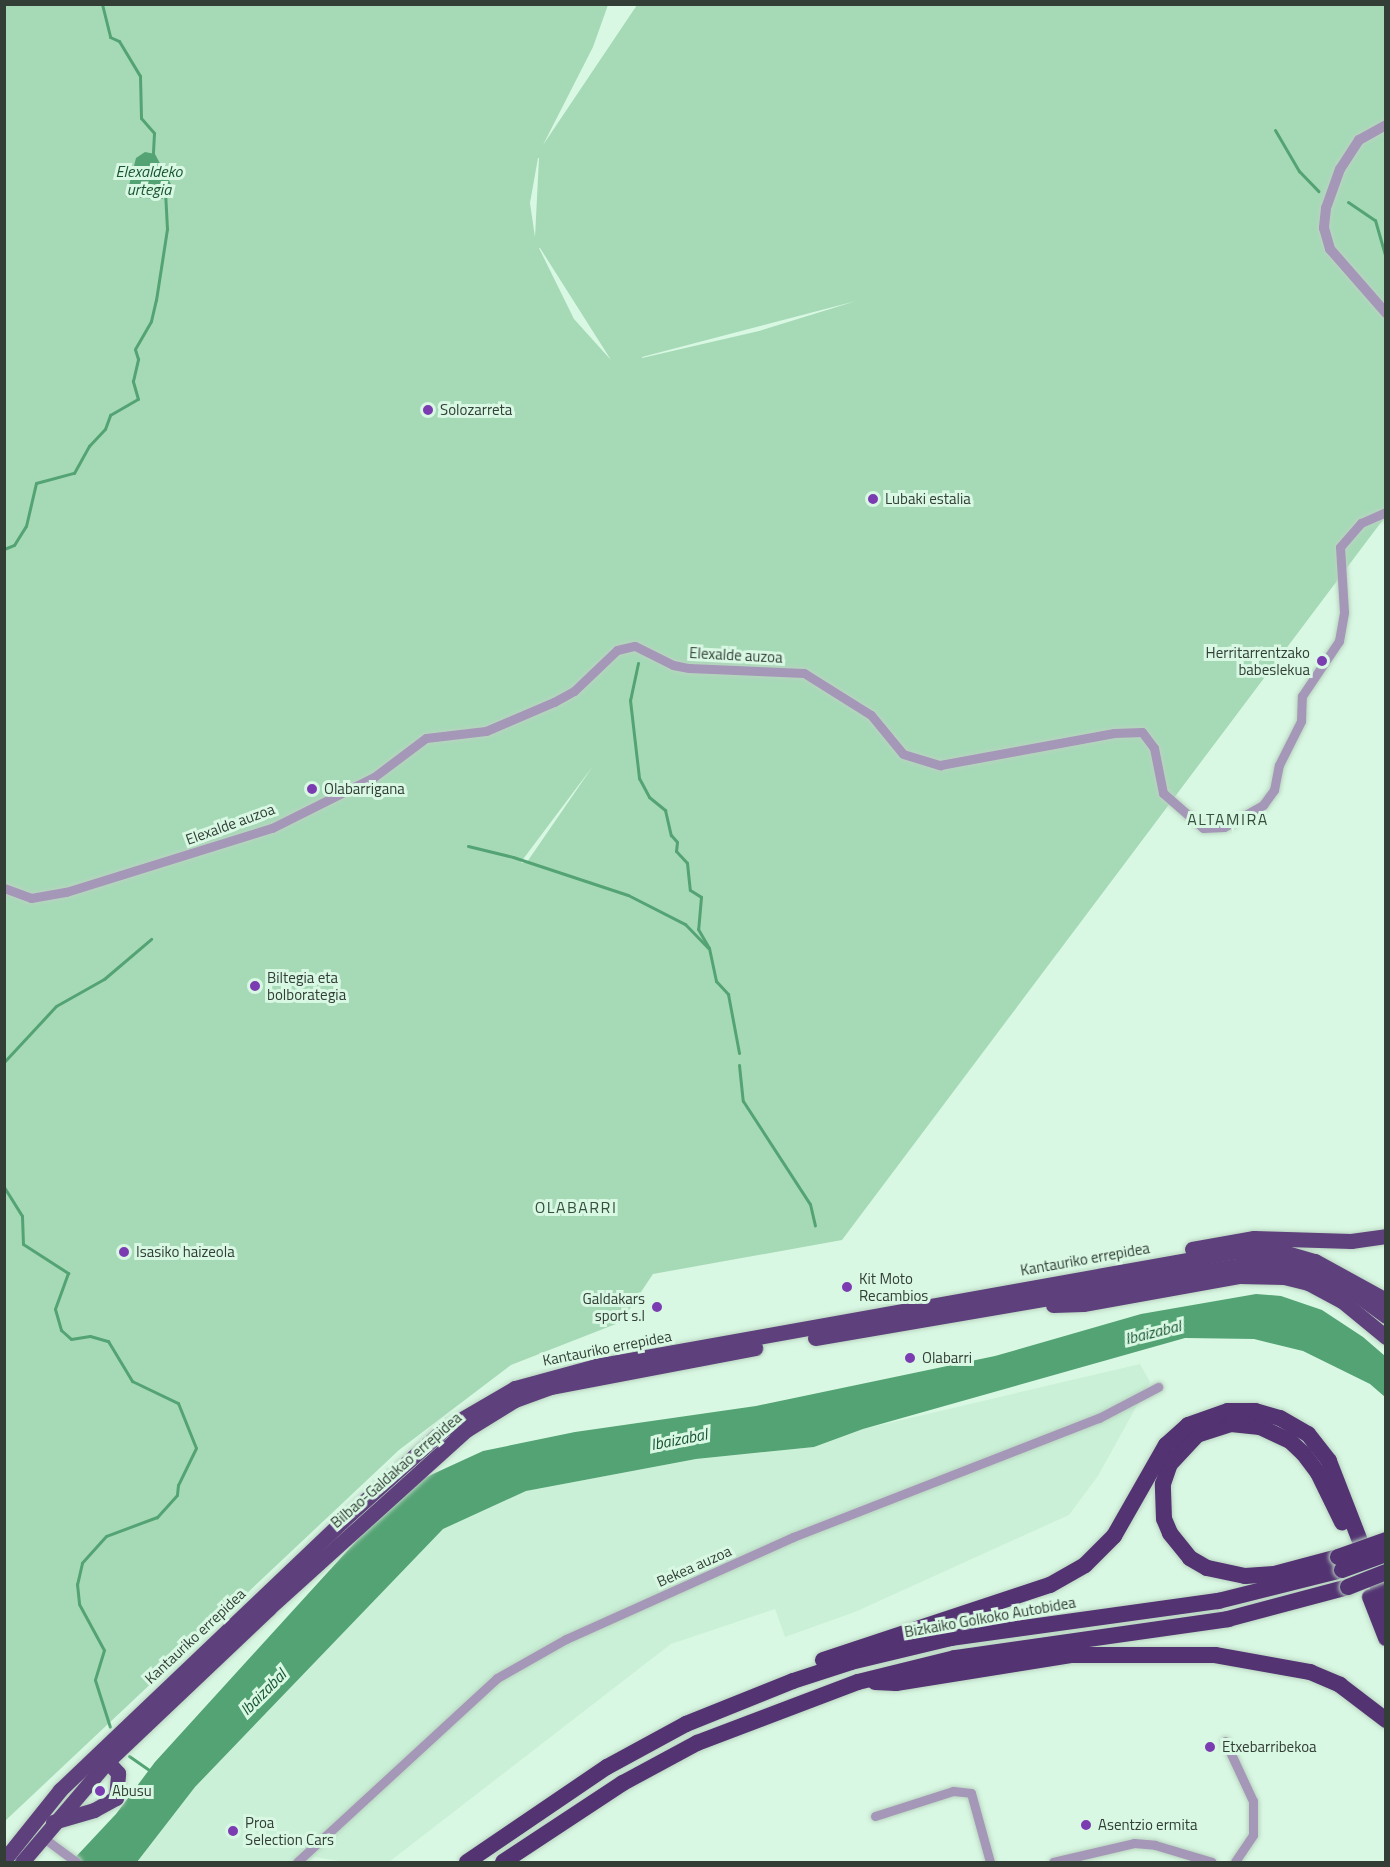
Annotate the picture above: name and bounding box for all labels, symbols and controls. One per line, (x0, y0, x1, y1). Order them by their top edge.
water label: Elexaldeko urtegia (115, 161, 183, 199)
place label: Solozarreta (440, 401, 512, 419)
marker: Solozarreta (421, 403, 435, 417)
place label: Lubaki estalia (885, 490, 971, 508)
marker: Lubaki estalia (866, 492, 880, 506)
place label: Herritarrentzako babeslekua (1206, 643, 1310, 678)
street label: Elexalde auzoa (689, 644, 783, 666)
marker: Herritarrentzako babeslekua (1315, 654, 1329, 668)
place label: Olabarrigana (324, 780, 405, 798)
marker: Olabarrigana (305, 782, 319, 796)
street label: Elexalde auzoa (183, 800, 277, 848)
district label: ALTAMIRA (1187, 809, 1269, 829)
place label: Biltegia eta bolborategia (267, 968, 346, 1003)
marker: Biltegia eta bolborategia (248, 979, 262, 993)
district label: OLABARRI (535, 1197, 617, 1217)
street label: Kantauriko errepidea (1019, 1239, 1151, 1279)
place label: Isasiko haizeola (136, 1243, 235, 1261)
marker: Isasiko haizeola (117, 1245, 131, 1259)
place label: Kit Moto Recambios (859, 1269, 928, 1304)
marker: Kit Moto Recambios (840, 1280, 854, 1294)
place label: Galdakars sport s.l (583, 1289, 645, 1324)
marker: Galdakars sport s.l (650, 1300, 664, 1314)
water label: Ibaizabal (1123, 1316, 1183, 1348)
street label: Kantauriko errepidea (541, 1327, 673, 1369)
place label: Olabarri (922, 1349, 972, 1367)
marker: Olabarri (903, 1351, 917, 1365)
street label: Bilbao-Galdakao errepidea (327, 1408, 465, 1532)
water label: Ibaizabal (649, 1424, 709, 1454)
street label: Bekea auzoa (654, 1542, 734, 1590)
street label: Kantauriko errepidea (141, 1585, 249, 1687)
street label: Bizkaiko Golkoko Autobidea (903, 1593, 1077, 1641)
water label: Ibaizabal (236, 1665, 290, 1719)
place label: Etxebarribekoa (1222, 1738, 1317, 1756)
marker: Etxebarribekoa (1203, 1740, 1217, 1754)
place label: Abusu (112, 1782, 152, 1800)
marker: Abusu (93, 1784, 107, 1798)
place label: Proa Selection Cars (245, 1813, 334, 1848)
place label: Asentzio ermita (1098, 1816, 1197, 1834)
marker: Asentzio ermita (1079, 1818, 1093, 1832)
marker: Proa Selection Cars (226, 1824, 240, 1838)

